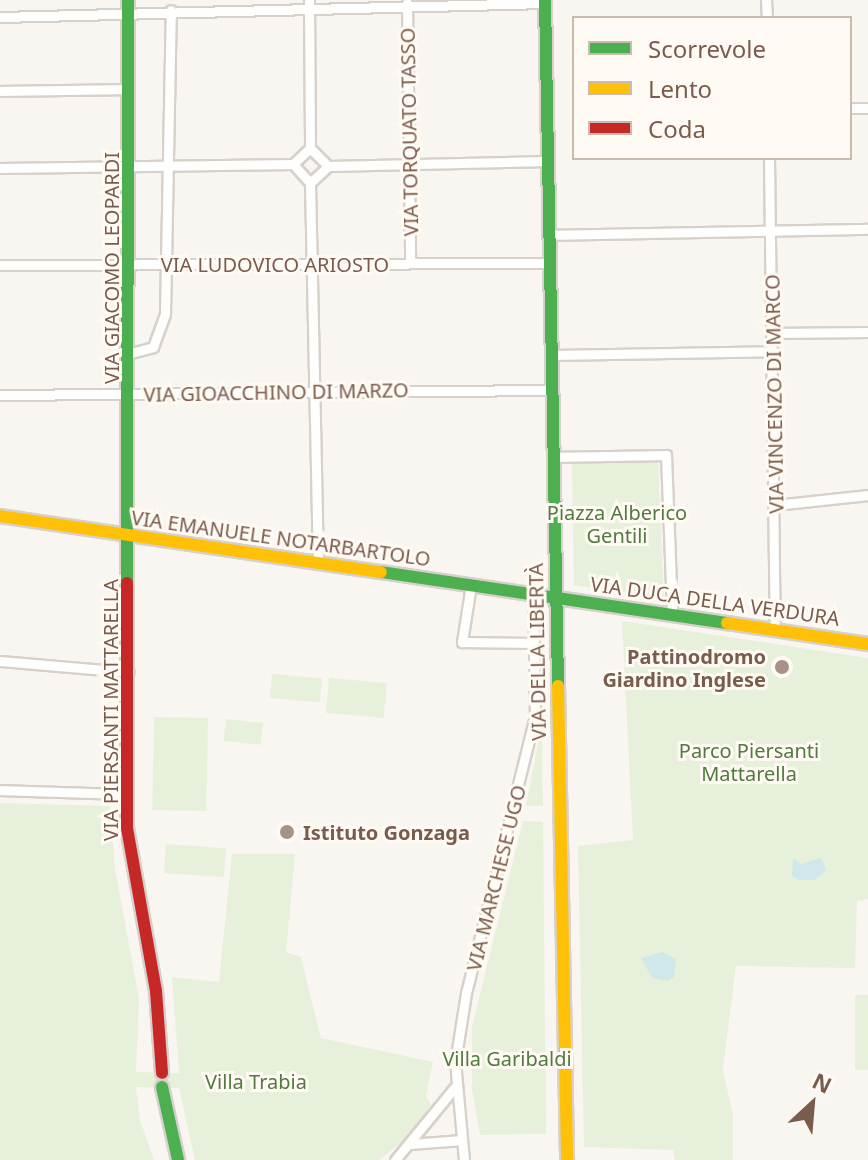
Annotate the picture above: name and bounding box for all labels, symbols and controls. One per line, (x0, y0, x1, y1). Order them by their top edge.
legend (572, 16, 852, 160)
street label: VIA TORQUATO TASSO (395, 28, 423, 236)
text: Scorrevole (648, 32, 766, 65)
text: Lento (648, 72, 712, 105)
text: Coda (648, 112, 706, 145)
street label: VIA GIACOMO LEOPARDI (99, 152, 123, 384)
street label: VIA LUDOVICO ARIOSTO (161, 252, 389, 276)
street label: VIA VINCENZO DI MARCO (760, 274, 788, 514)
street label: VIA GIOACCHINO DI MARZO (143, 378, 409, 406)
park label: Piazza Alberico Gentili (547, 501, 687, 548)
street label: VIA EMANUELE NOTARBARTOLO (130, 505, 432, 571)
street label: VIA DELLA LIBERTÀ (523, 563, 551, 741)
street label: VIA DUCA DELLA VERDURA (589, 572, 841, 630)
street label: VIA PIERSANTI MATTARELLA (98, 579, 122, 841)
place label: Pattinodromo Giardino Inglese (602, 644, 766, 691)
marker: Pattinodromo Giardino Inglese (773, 658, 791, 676)
park label: Parco Piersanti Mattarella (679, 738, 819, 785)
street label: VIA MARCHESE UGO (461, 783, 531, 973)
place label: Istituto Gonzaga (303, 820, 470, 844)
marker: Istituto Gonzaga (278, 823, 296, 841)
park label: Villa Garibaldi (442, 1046, 572, 1070)
north arrow (772, 1064, 852, 1144)
text: N (808, 1065, 837, 1100)
park label: Villa Trabia (205, 1069, 307, 1093)

